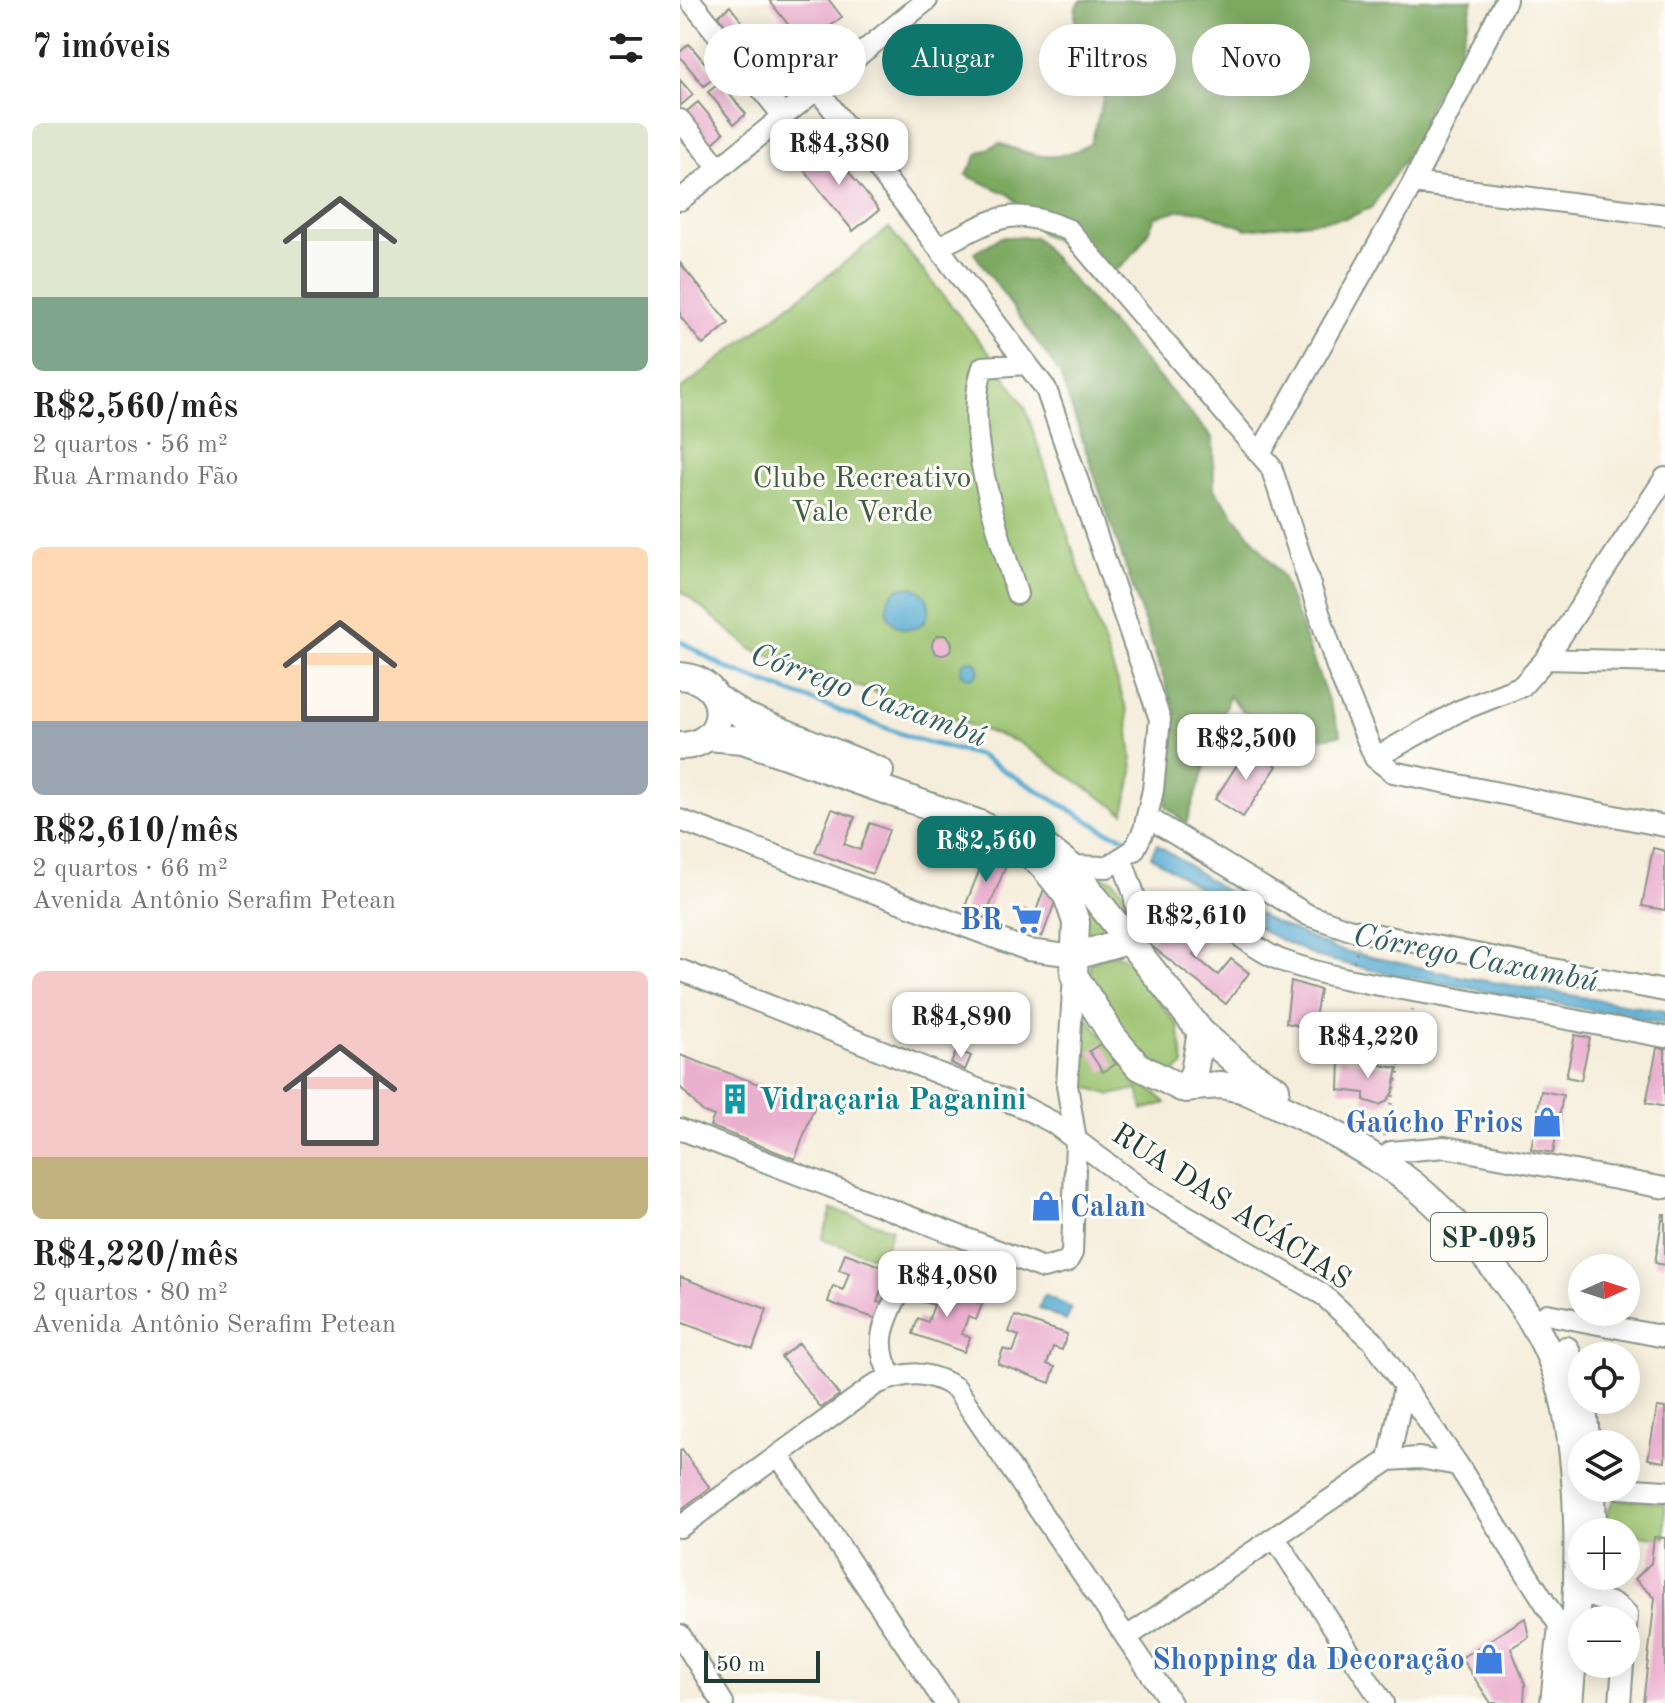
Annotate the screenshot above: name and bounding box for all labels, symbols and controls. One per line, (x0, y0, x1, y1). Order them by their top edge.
chip: Comprar (704, 24, 866, 96)
chip: Alugar (882, 24, 1023, 96)
chip: Filtros (1039, 24, 1176, 96)
chip: Novo (1192, 24, 1310, 96)
icon: filters (604, 26, 648, 70)
text: 7 imóveis (32, 31, 170, 65)
pin: R$4,380 (765, 119, 913, 187)
text: R$4,380 (788, 132, 890, 158)
icon: home (268, 175, 412, 319)
text: R$2,560/mês (32, 391, 238, 425)
text: 2 quartos · 56 m² (32, 432, 228, 458)
text: Rua Armando Fão (32, 464, 239, 490)
park label: Clube Recreativo Vale Verde (753, 464, 972, 528)
icon: home (268, 599, 412, 743)
water label: Córrego Caxambú (745, 639, 991, 754)
pin: R$2,500 (1172, 714, 1320, 782)
text: R$2,500 (1195, 727, 1297, 753)
text: R$2,610/mês (32, 815, 238, 849)
pin: R$2,560 (912, 816, 1060, 884)
text: R$2,560 (935, 829, 1037, 855)
text: 2 quartos · 66 m² (32, 856, 228, 882)
text: Avenida Antônio Serafim Petean (32, 888, 396, 914)
pin: R$2,610 (1122, 891, 1270, 959)
supermarket icon: BR (1010, 902, 1044, 936)
text: R$2,610 (1145, 904, 1247, 930)
place label: BR (960, 906, 1003, 936)
water label: Córrego Caxambú (1350, 920, 1601, 999)
pin: R$4,890 (887, 992, 1035, 1060)
text: R$4,890 (910, 1005, 1012, 1031)
pin: R$4,220 (1294, 1012, 1442, 1080)
icon: home (268, 1023, 412, 1167)
text: R$4,220 (1317, 1025, 1419, 1051)
building icon: Vidraçaria Paganini (718, 1082, 752, 1116)
place label: Vidraçaria Paganini (759, 1086, 1026, 1116)
shop icon: Gaúcho Frios (1530, 1105, 1564, 1139)
place label: Gaúcho Frios (1345, 1109, 1523, 1139)
street label: RUA DAS ACÁCIAS (1106, 1115, 1359, 1296)
shop icon: Calan (1029, 1189, 1063, 1223)
place label: Calan (1070, 1193, 1146, 1223)
road number: SP-095 (1431, 1213, 1547, 1261)
text: R$4,220/mês (32, 1239, 238, 1273)
pin: R$4,080 (873, 1251, 1021, 1319)
north arrow (1568, 1254, 1640, 1326)
map controls (1568, 1254, 1640, 1678)
text: R$4,080 (896, 1264, 998, 1290)
text: 2 quartos · 80 m² (32, 1280, 228, 1306)
text: Avenida Antônio Serafim Petean (32, 1312, 396, 1338)
button: locate (1568, 1342, 1640, 1414)
button: layers (1568, 1430, 1640, 1502)
button: + (1568, 1518, 1640, 1590)
button: − (1568, 1606, 1640, 1678)
shop icon: Shopping da Decoração (1472, 1642, 1506, 1676)
place label: Shopping da Decoração (1152, 1646, 1465, 1676)
scale bar (704, 1647, 820, 1683)
text: 50 m (716, 1654, 765, 1676)

